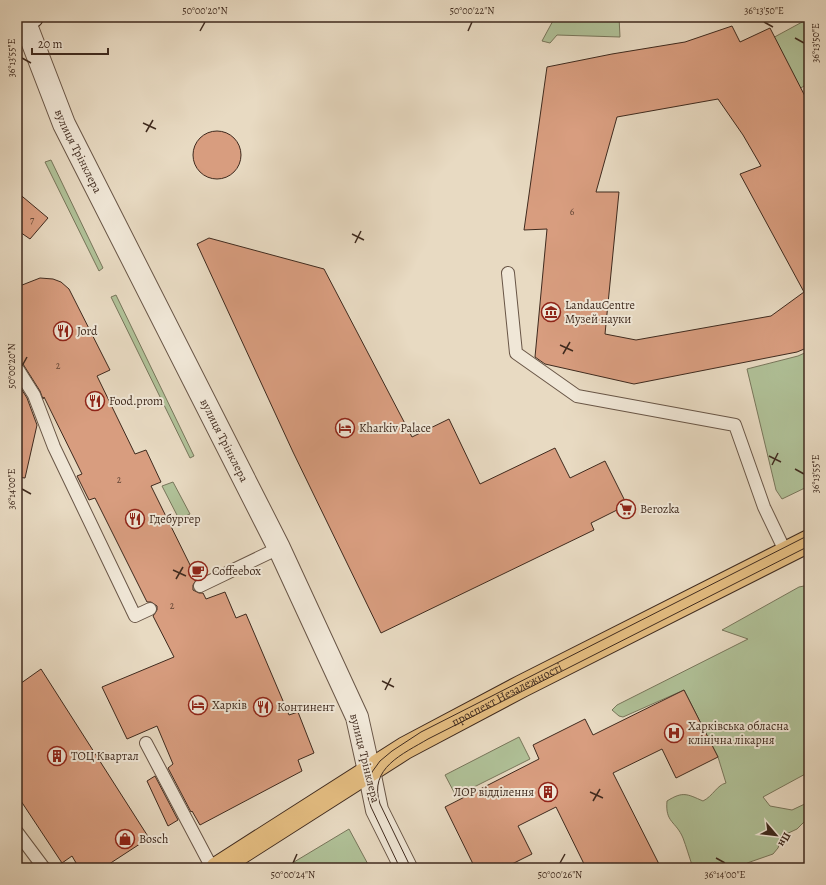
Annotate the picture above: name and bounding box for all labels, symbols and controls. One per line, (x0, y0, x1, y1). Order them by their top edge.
text: 50°00'20"N (182, 4, 228, 17)
text: 50°00'22"N (450, 4, 494, 17)
text: 36°13'50"E (744, 4, 784, 17)
text: 36°13'50"E (809, 23, 822, 63)
scale bar (32, 30, 108, 56)
text: 20 m (38, 36, 62, 52)
text: 36°13'55"E (5, 39, 18, 77)
street label: вулиця Трінклера (51, 107, 106, 196)
house number: 6 (570, 205, 575, 218)
house number: 7 (30, 213, 35, 226)
place label: LandauCentre Музей науки (565, 297, 635, 327)
museum icon: LandauCentre Музей науки (540, 301, 562, 323)
restaurant icon: Jord (52, 320, 74, 342)
place label: Jord (77, 323, 98, 339)
text: 50°00'20"N (5, 343, 18, 389)
house number: 2 (56, 359, 61, 372)
restaurant icon: Food.prom (84, 390, 106, 412)
place label: Food.prom (109, 393, 163, 409)
street label: вулиця Трінклера (197, 396, 252, 485)
hotel icon: Kharkiv Palace (334, 417, 356, 439)
place label: Kharkiv Palace (359, 420, 431, 436)
text: 36°13'55"E (809, 455, 822, 493)
text: 36°14'00"E (5, 468, 18, 510)
house number: 2 (117, 473, 122, 486)
supermarket icon: Berozka (615, 498, 637, 520)
place label: Berozka (640, 501, 680, 517)
restaurant icon: Гдебургер (124, 508, 146, 530)
place label: Гдебургер (149, 511, 200, 527)
cafe icon: Coffeebox (187, 560, 209, 582)
place label: Coffeebox (212, 563, 261, 579)
house number: 2 (170, 599, 175, 612)
street label: проспект Незалежності (449, 659, 565, 730)
hotel icon: Харків (187, 694, 209, 716)
restaurant icon: Континент (252, 696, 274, 718)
place label: Харків (212, 697, 247, 713)
place label: Континент (277, 699, 335, 715)
street label: вулиця Трінклера (346, 712, 384, 805)
place label: Харківська обласна клінічна лікарня (688, 718, 789, 748)
hospital icon: Харківська обласна клінічна лікарня (663, 722, 685, 744)
building icon: ТОЦ Квартал (46, 745, 68, 767)
place label: ТОЦ Квартал (71, 748, 139, 764)
building icon: ЛОР відділення (537, 781, 559, 803)
place label: ЛОР відділення (453, 784, 534, 800)
north arrow (756, 815, 796, 855)
shop icon: Bosch (114, 828, 136, 850)
text: Пн (774, 830, 794, 850)
place label: Bosch (139, 831, 169, 847)
text: 50°00'24"N (271, 868, 315, 881)
text: 50°00'26"N (538, 868, 582, 881)
text: 36°14'00"E (704, 868, 746, 881)

